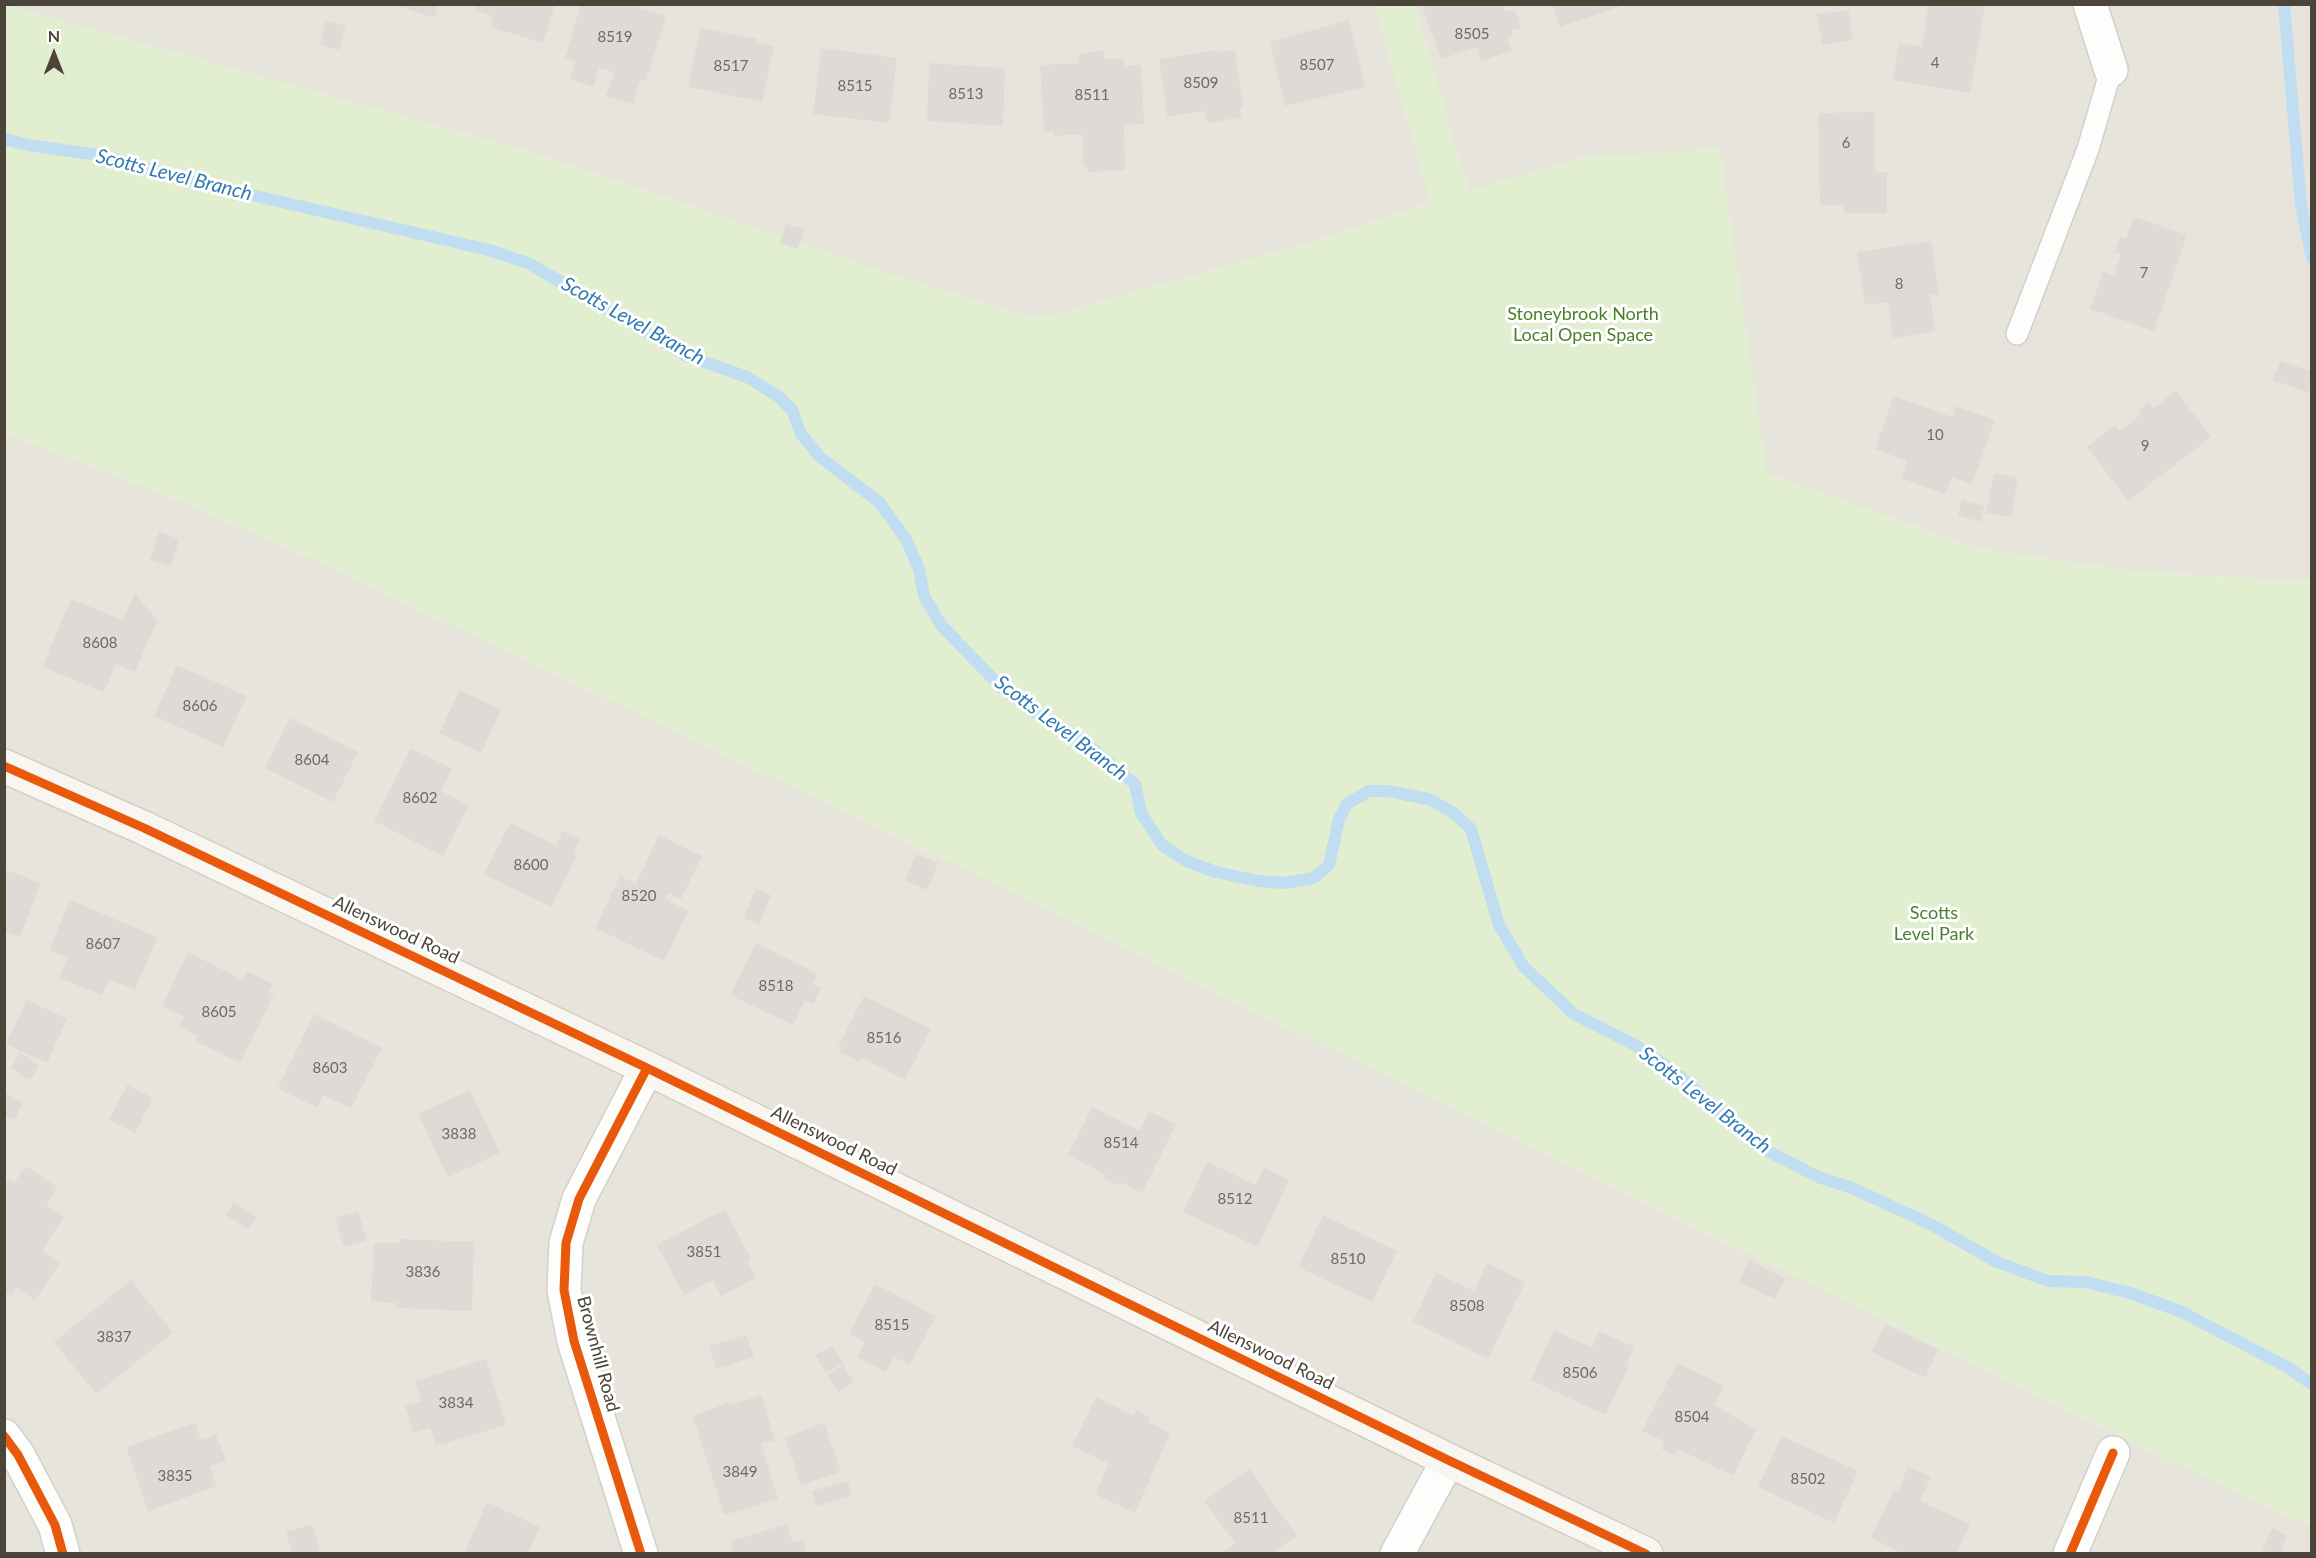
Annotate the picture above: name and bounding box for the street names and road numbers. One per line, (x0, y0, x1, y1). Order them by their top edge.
street label: Allenswood Road (329, 891, 463, 969)
street label: Allenswood Road (768, 1101, 900, 1181)
street label: Brownhill Road (572, 1294, 624, 1414)
street label: Allenswood Road (1205, 1315, 1337, 1395)

